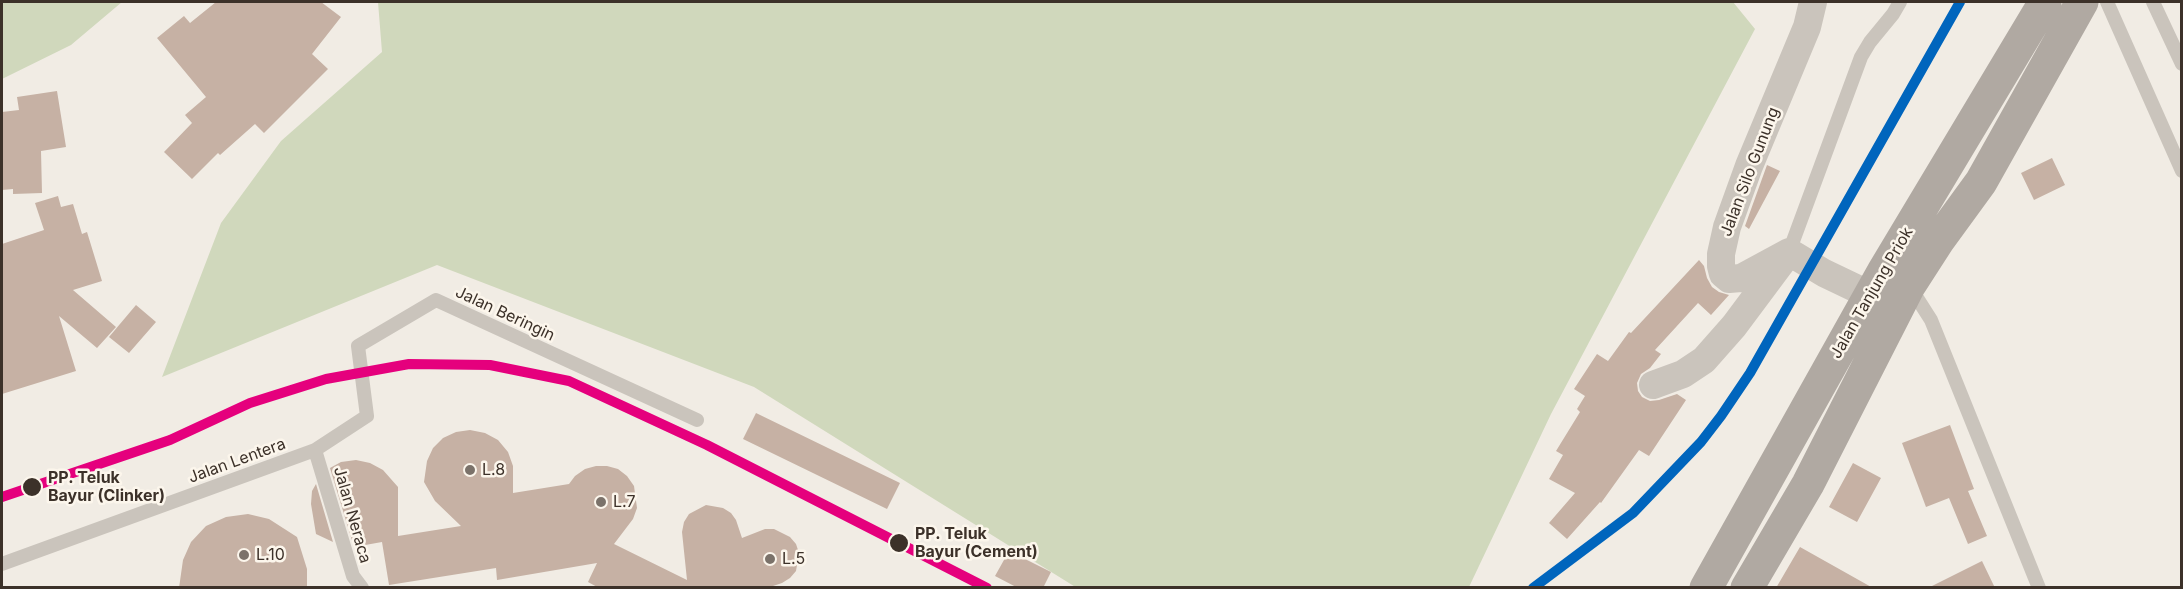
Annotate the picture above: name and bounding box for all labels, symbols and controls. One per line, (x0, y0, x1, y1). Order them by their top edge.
street label: Jalan Silo Gunung (1717, 105, 1783, 239)
street label: Jalan Tanjung Priok (1827, 224, 1917, 362)
street label: Jalan Beringin (452, 283, 558, 345)
street label: Jalan Lentera (186, 435, 288, 487)
place label: L.8 (482, 460, 505, 480)
marker: L.8 (463, 463, 477, 477)
street label: Jalan Neraca (329, 464, 375, 566)
place label: PP. Teluk Bayur (Clinker) (48, 468, 165, 506)
marker: PP. Teluk Bayur (Clinker) (21, 476, 43, 498)
place label: L.7 (613, 492, 635, 512)
marker: L.7 (594, 495, 608, 509)
place label: PP. Teluk Bayur (Cement) (915, 524, 1038, 562)
marker: PP. Teluk Bayur (Cement) (888, 532, 910, 554)
place label: L.10 (256, 545, 285, 565)
marker: L.10 (237, 548, 251, 562)
place label: L.5 (782, 549, 805, 569)
marker: L.5 (763, 552, 777, 566)

